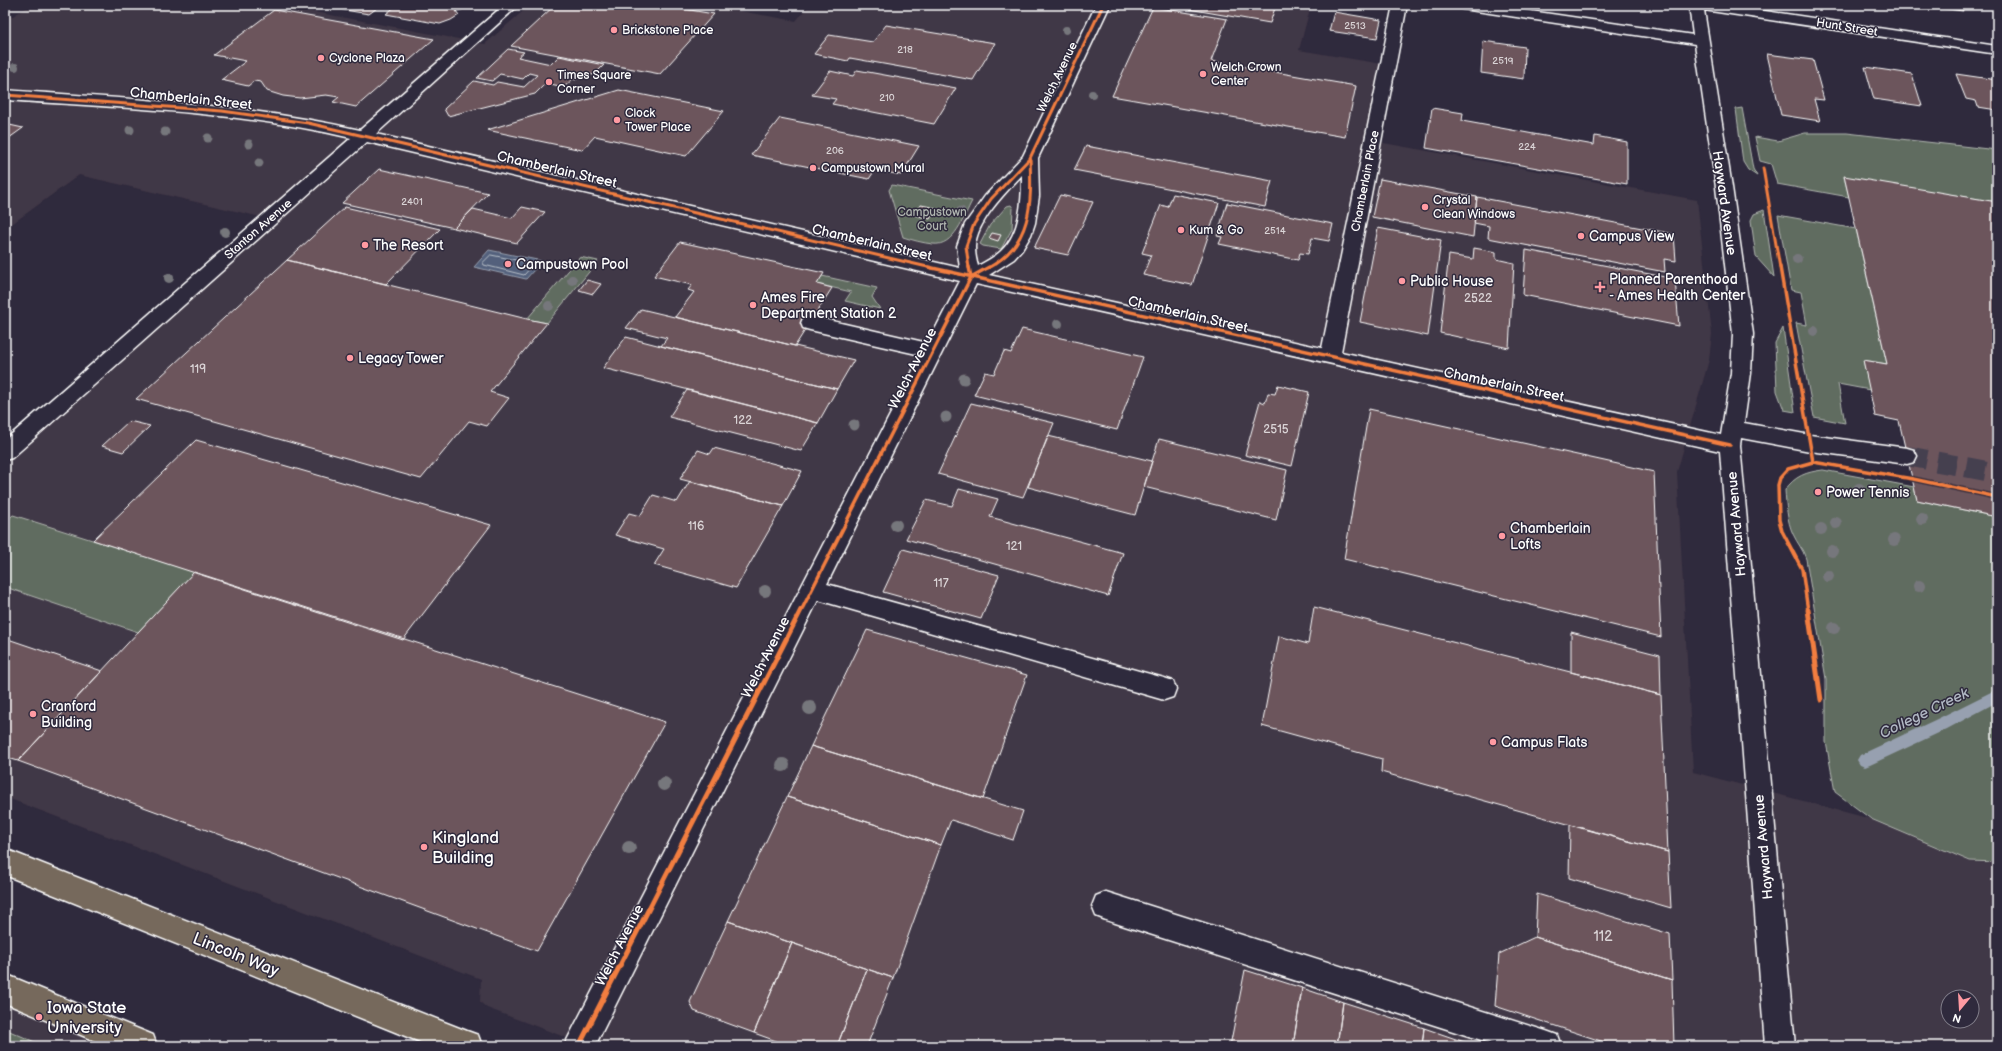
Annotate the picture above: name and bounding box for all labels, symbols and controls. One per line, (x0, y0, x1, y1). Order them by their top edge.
street label: Hunt Street (1815, 15, 1879, 40)
house number: 2513 (1344, 20, 1366, 32)
place label: Brickstone Place (622, 23, 713, 38)
marker: Brickstone Place (609, 25, 619, 35)
street label: Welch Avenue (1034, 40, 1081, 115)
house number: 218 (897, 44, 913, 56)
place label: Cyclone Plaza (329, 51, 405, 66)
marker: Cyclone Plaza (316, 53, 326, 63)
house number: 2519 (1492, 55, 1514, 67)
place label: Welch Crown Center (1211, 60, 1282, 89)
place label: Times Square Corner (557, 68, 632, 97)
marker: Welch Crown Center (1198, 69, 1208, 79)
marker: Times Square Corner (544, 77, 554, 87)
street label: Chamberlain Street (129, 84, 254, 113)
house number: 210 (879, 92, 895, 104)
place label: Clock Tower Place (625, 106, 691, 135)
marker: Clock Tower Place (612, 115, 622, 125)
street label: Chamberlain Place (1348, 129, 1383, 233)
house number: 224 (1518, 141, 1536, 153)
house number: 206 (826, 145, 844, 157)
street label: Chamberlain Street (495, 147, 619, 192)
street label: Hayward Avenue (1709, 150, 1740, 256)
place label: Campustown Mural (821, 161, 924, 176)
marker: Campustown Mural (808, 163, 818, 173)
place label: Crystal Clean Windows (1433, 193, 1515, 222)
street label: Stanton Avenue (221, 196, 295, 263)
house number: 2401 (401, 196, 423, 208)
marker: Crystal Clean Windows (1420, 202, 1430, 212)
park label: Campustown Court (897, 205, 967, 234)
street label: Chamberlain Street (810, 220, 934, 265)
place label: Kum & Go (1189, 223, 1244, 238)
marker: Kum & Go (1176, 225, 1186, 235)
house number: 2514 (1264, 225, 1286, 237)
place label: Campus View (1589, 228, 1675, 245)
marker: Campus View (1576, 231, 1586, 241)
place label: The Resort (373, 237, 444, 254)
marker: The Resort (360, 240, 370, 250)
place label: Campustown Pool (516, 256, 628, 273)
marker: Campustown Pool (503, 259, 513, 269)
place label: Planned Parenthood - Ames Health Center (1609, 271, 1746, 304)
place label: Public House (1410, 273, 1493, 290)
marker: Public House (1397, 276, 1407, 286)
marker: Planned Parenthood - Ames Health Center (1594, 281, 1606, 293)
place label: Ames Fire Department Station 2 (761, 289, 897, 322)
house number: 2522 (1464, 291, 1492, 306)
street label: Chamberlain Street (1126, 292, 1250, 337)
marker: Ames Fire Department Station 2 (748, 300, 758, 310)
street label: Welch Avenue (885, 325, 940, 412)
place label: Legacy Tower (358, 350, 444, 367)
marker: Legacy Tower (345, 353, 355, 363)
house number: 119 (190, 362, 206, 377)
street label: Chamberlain Street (1442, 363, 1566, 406)
house number: 122 (734, 413, 752, 428)
house number: 2515 (1263, 422, 1289, 437)
street label: Hayward Avenue (1723, 471, 1750, 577)
place label: Power Tennis (1826, 484, 1909, 501)
marker: Power Tennis (1813, 487, 1823, 497)
house number: 116 (688, 519, 704, 534)
place label: Chamberlain Lofts (1510, 520, 1591, 553)
marker: Chamberlain Lofts (1497, 531, 1507, 541)
house number: 121 (1006, 539, 1022, 554)
house number: 117 (933, 576, 949, 591)
street label: Welch Avenue (738, 614, 793, 701)
water label: College Creek (1876, 683, 1973, 743)
place label: Cranford Building (41, 698, 96, 731)
marker: Cranford Building (28, 709, 38, 719)
place label: Campus Flats (1501, 734, 1587, 751)
marker: Campus Flats (1488, 737, 1498, 747)
street label: Hayward Avenue (1750, 794, 1777, 900)
place label: Kingland Building (432, 828, 499, 868)
marker: Kingland Building (419, 842, 429, 852)
street label: Welch Avenue (592, 902, 647, 989)
house number: 112 (1593, 928, 1613, 945)
street label: Lincoln Way (190, 929, 282, 981)
north arrow (1940, 989, 1980, 1029)
place label: Iowa State University (47, 998, 126, 1038)
text: N (1951, 1011, 1963, 1025)
marker: Iowa State University (34, 1012, 44, 1022)

